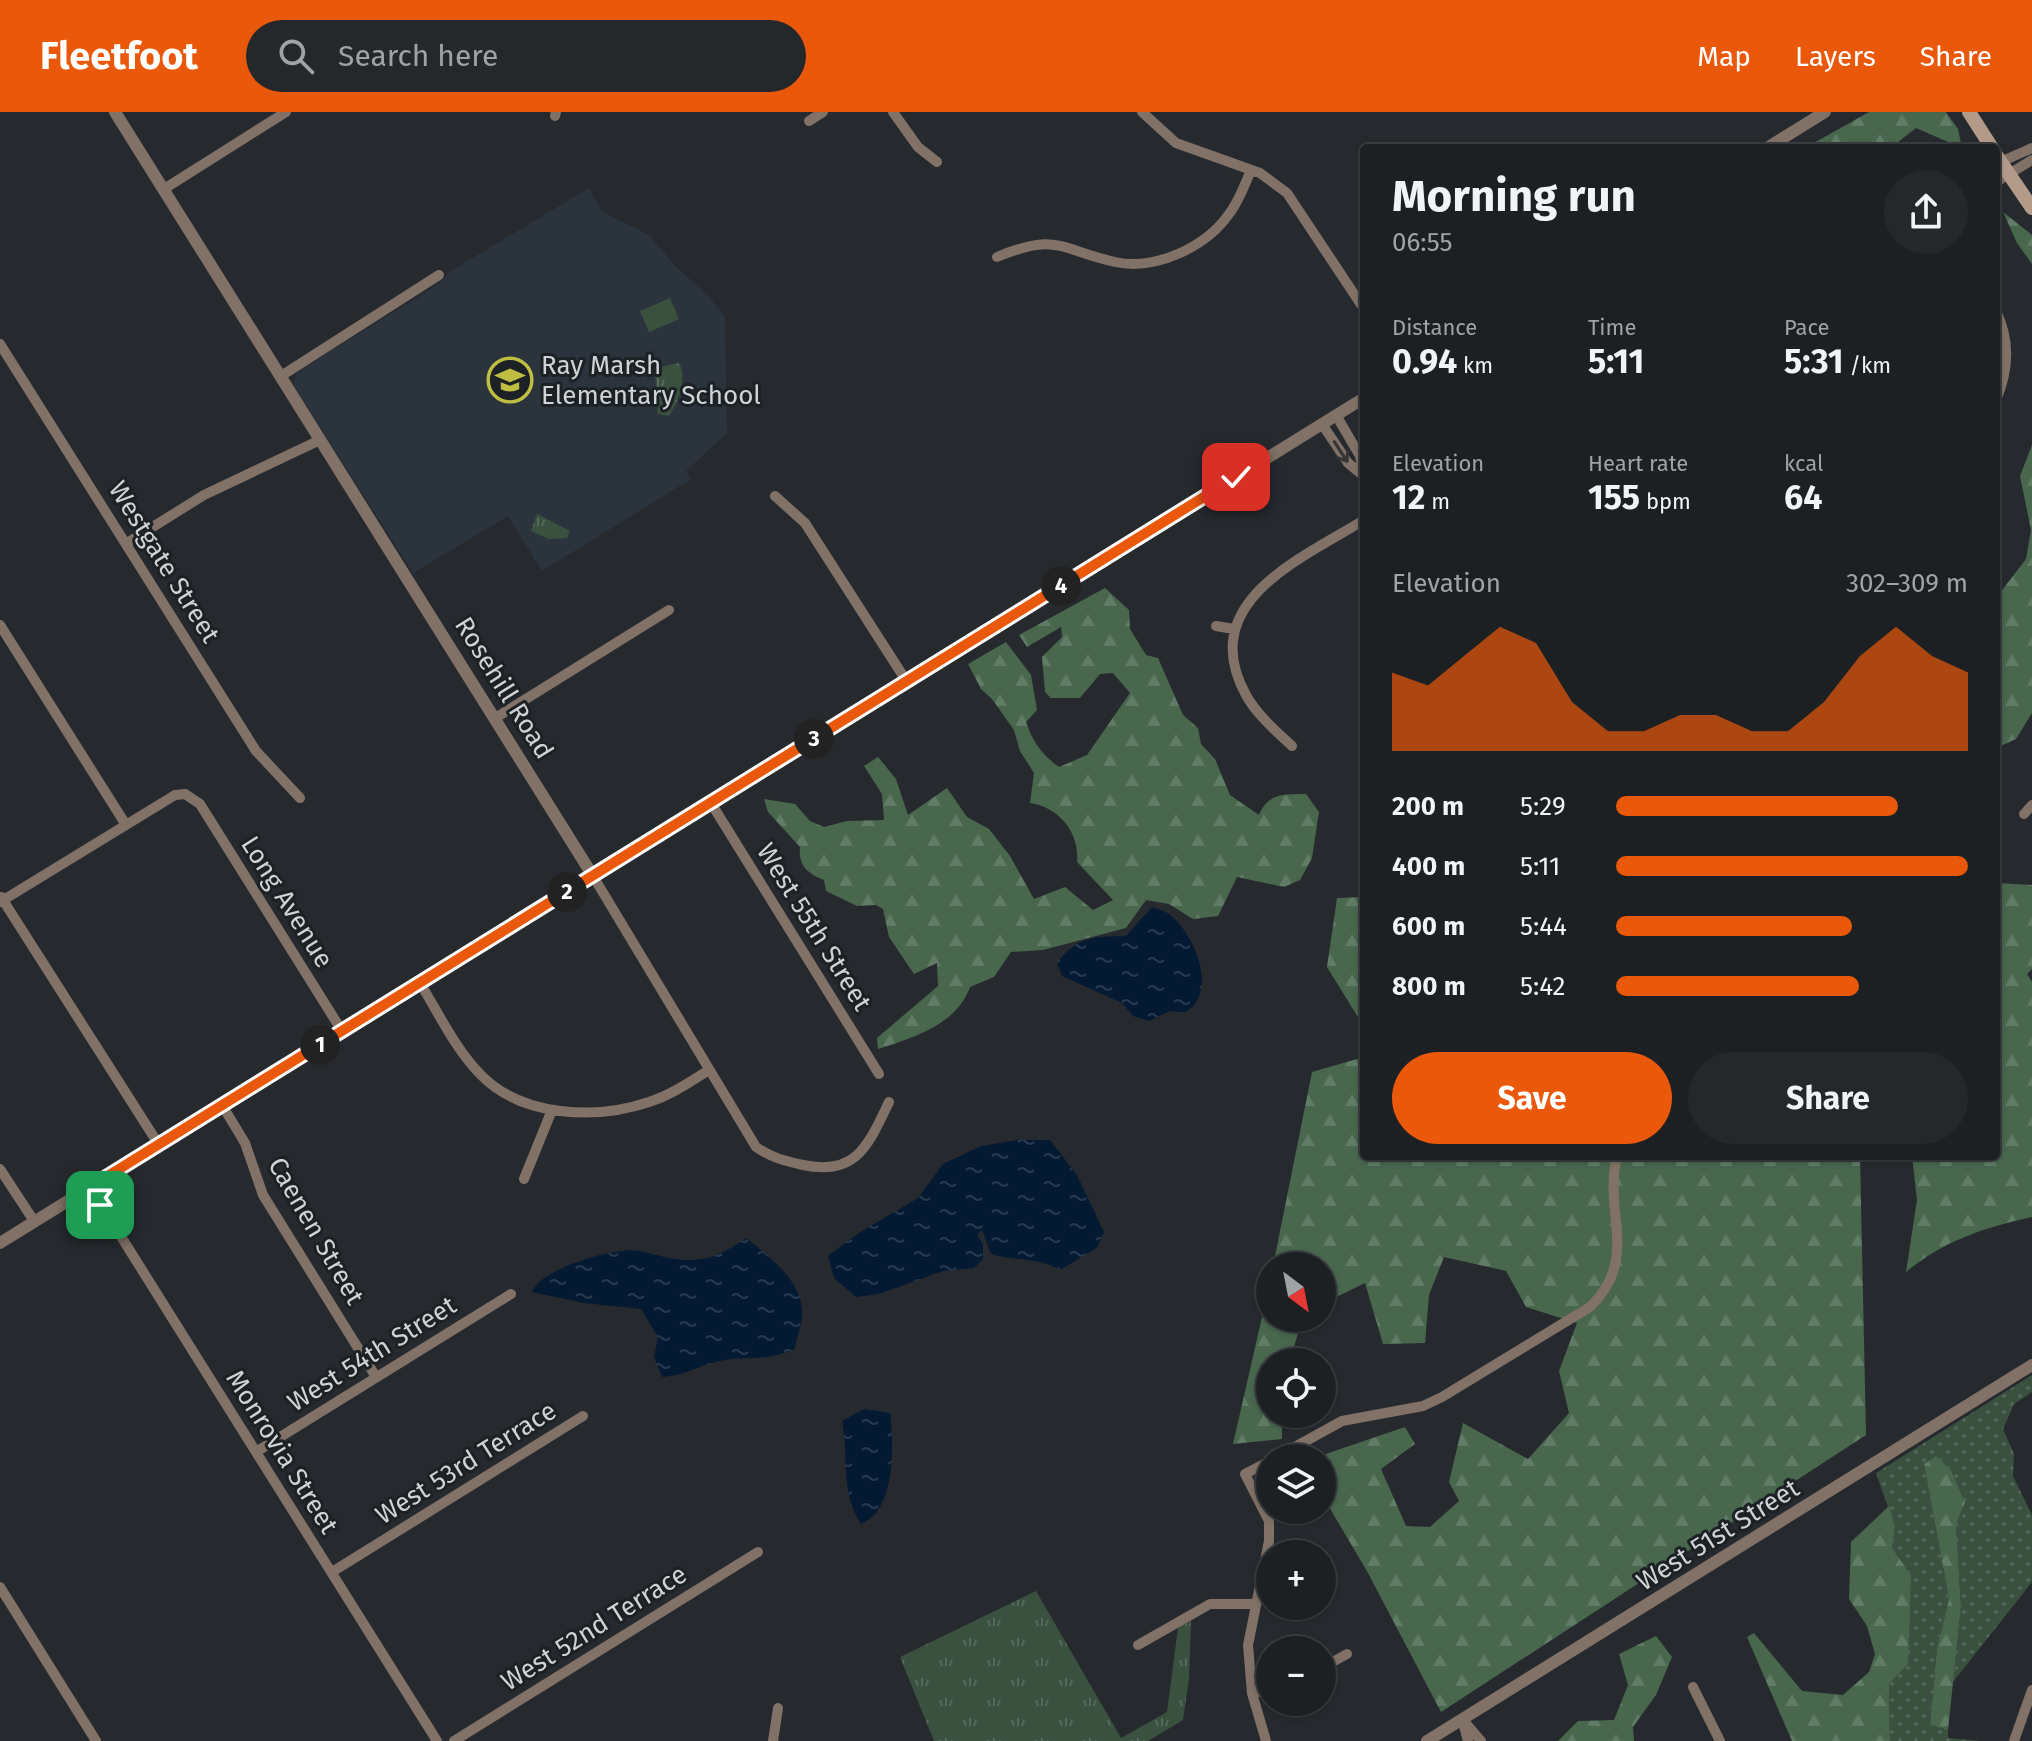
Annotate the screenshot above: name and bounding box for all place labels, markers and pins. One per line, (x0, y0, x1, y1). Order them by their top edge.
place label: Ray Marsh Elementary School (541, 350, 761, 411)
school or university icon: Ray Marsh Elementary School (486, 356, 534, 404)
pin (1202, 443, 1270, 511)
pin: 4 (1041, 566, 1081, 606)
pin: 3 (794, 719, 834, 759)
pin: 2 (547, 872, 587, 912)
pin: 1 (300, 1025, 340, 1065)
pin (66, 1171, 134, 1239)

